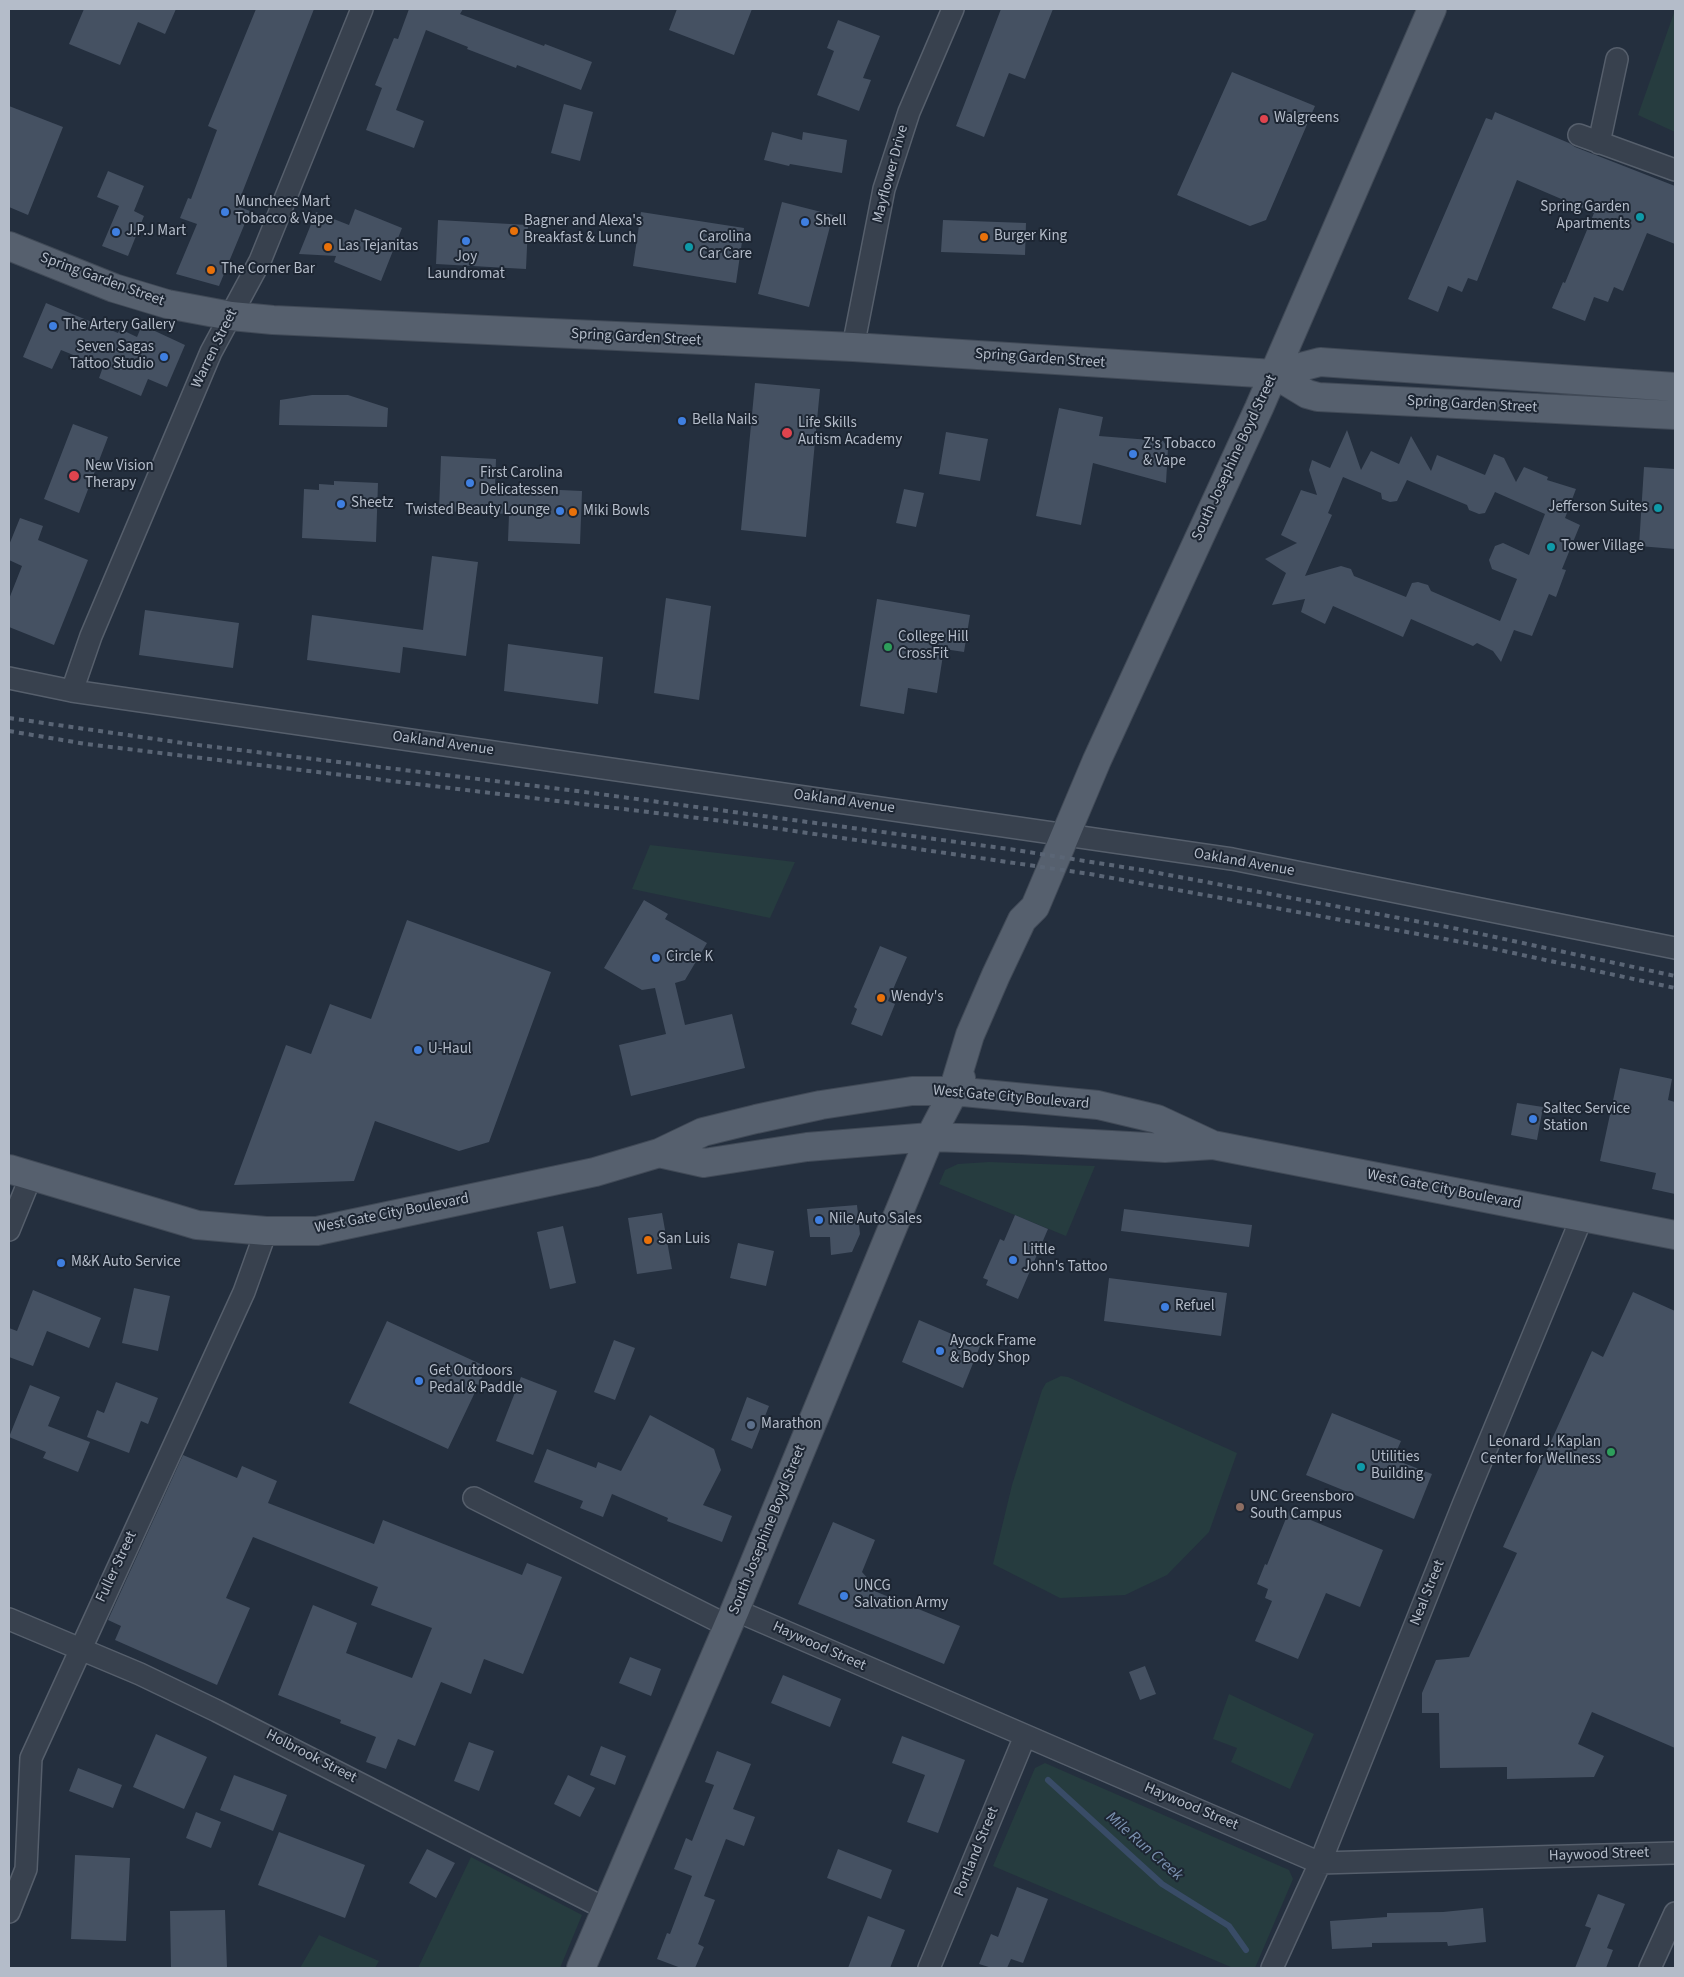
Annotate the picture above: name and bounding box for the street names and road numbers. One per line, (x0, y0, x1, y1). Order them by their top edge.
street label: Mayflower Drive (869, 123, 913, 225)
street label: Spring Garden Street (38, 249, 166, 311)
street label: Warren Street (188, 307, 242, 391)
street label: Spring Garden Street (570, 326, 702, 350)
street label: Spring Garden Street (974, 345, 1106, 373)
street label: South Josephine Boyd Street (1189, 372, 1281, 544)
street label: Spring Garden Street (1406, 393, 1538, 417)
street label: Oakland Avenue (391, 728, 495, 760)
street label: Oakland Avenue (792, 786, 896, 818)
street label: Oakland Avenue (1192, 845, 1296, 881)
street label: West Gate City Boulevard (932, 1082, 1090, 1114)
street label: West Gate City Boulevard (1365, 1166, 1523, 1214)
street label: West Gate City Boulevard (313, 1190, 471, 1238)
street label: South Josephine Boyd Street (726, 1443, 810, 1617)
street label: Fuller Street (93, 1529, 141, 1605)
street label: Neal Street (1407, 1558, 1449, 1628)
street label: Haywood Street (770, 1618, 868, 1676)
street label: Holbrook Street (263, 1726, 359, 1788)
street label: Haywood Street (1141, 1779, 1241, 1835)
street label: Portland Street (951, 1805, 1003, 1899)
street label: Haywood Street (1549, 1844, 1649, 1866)

